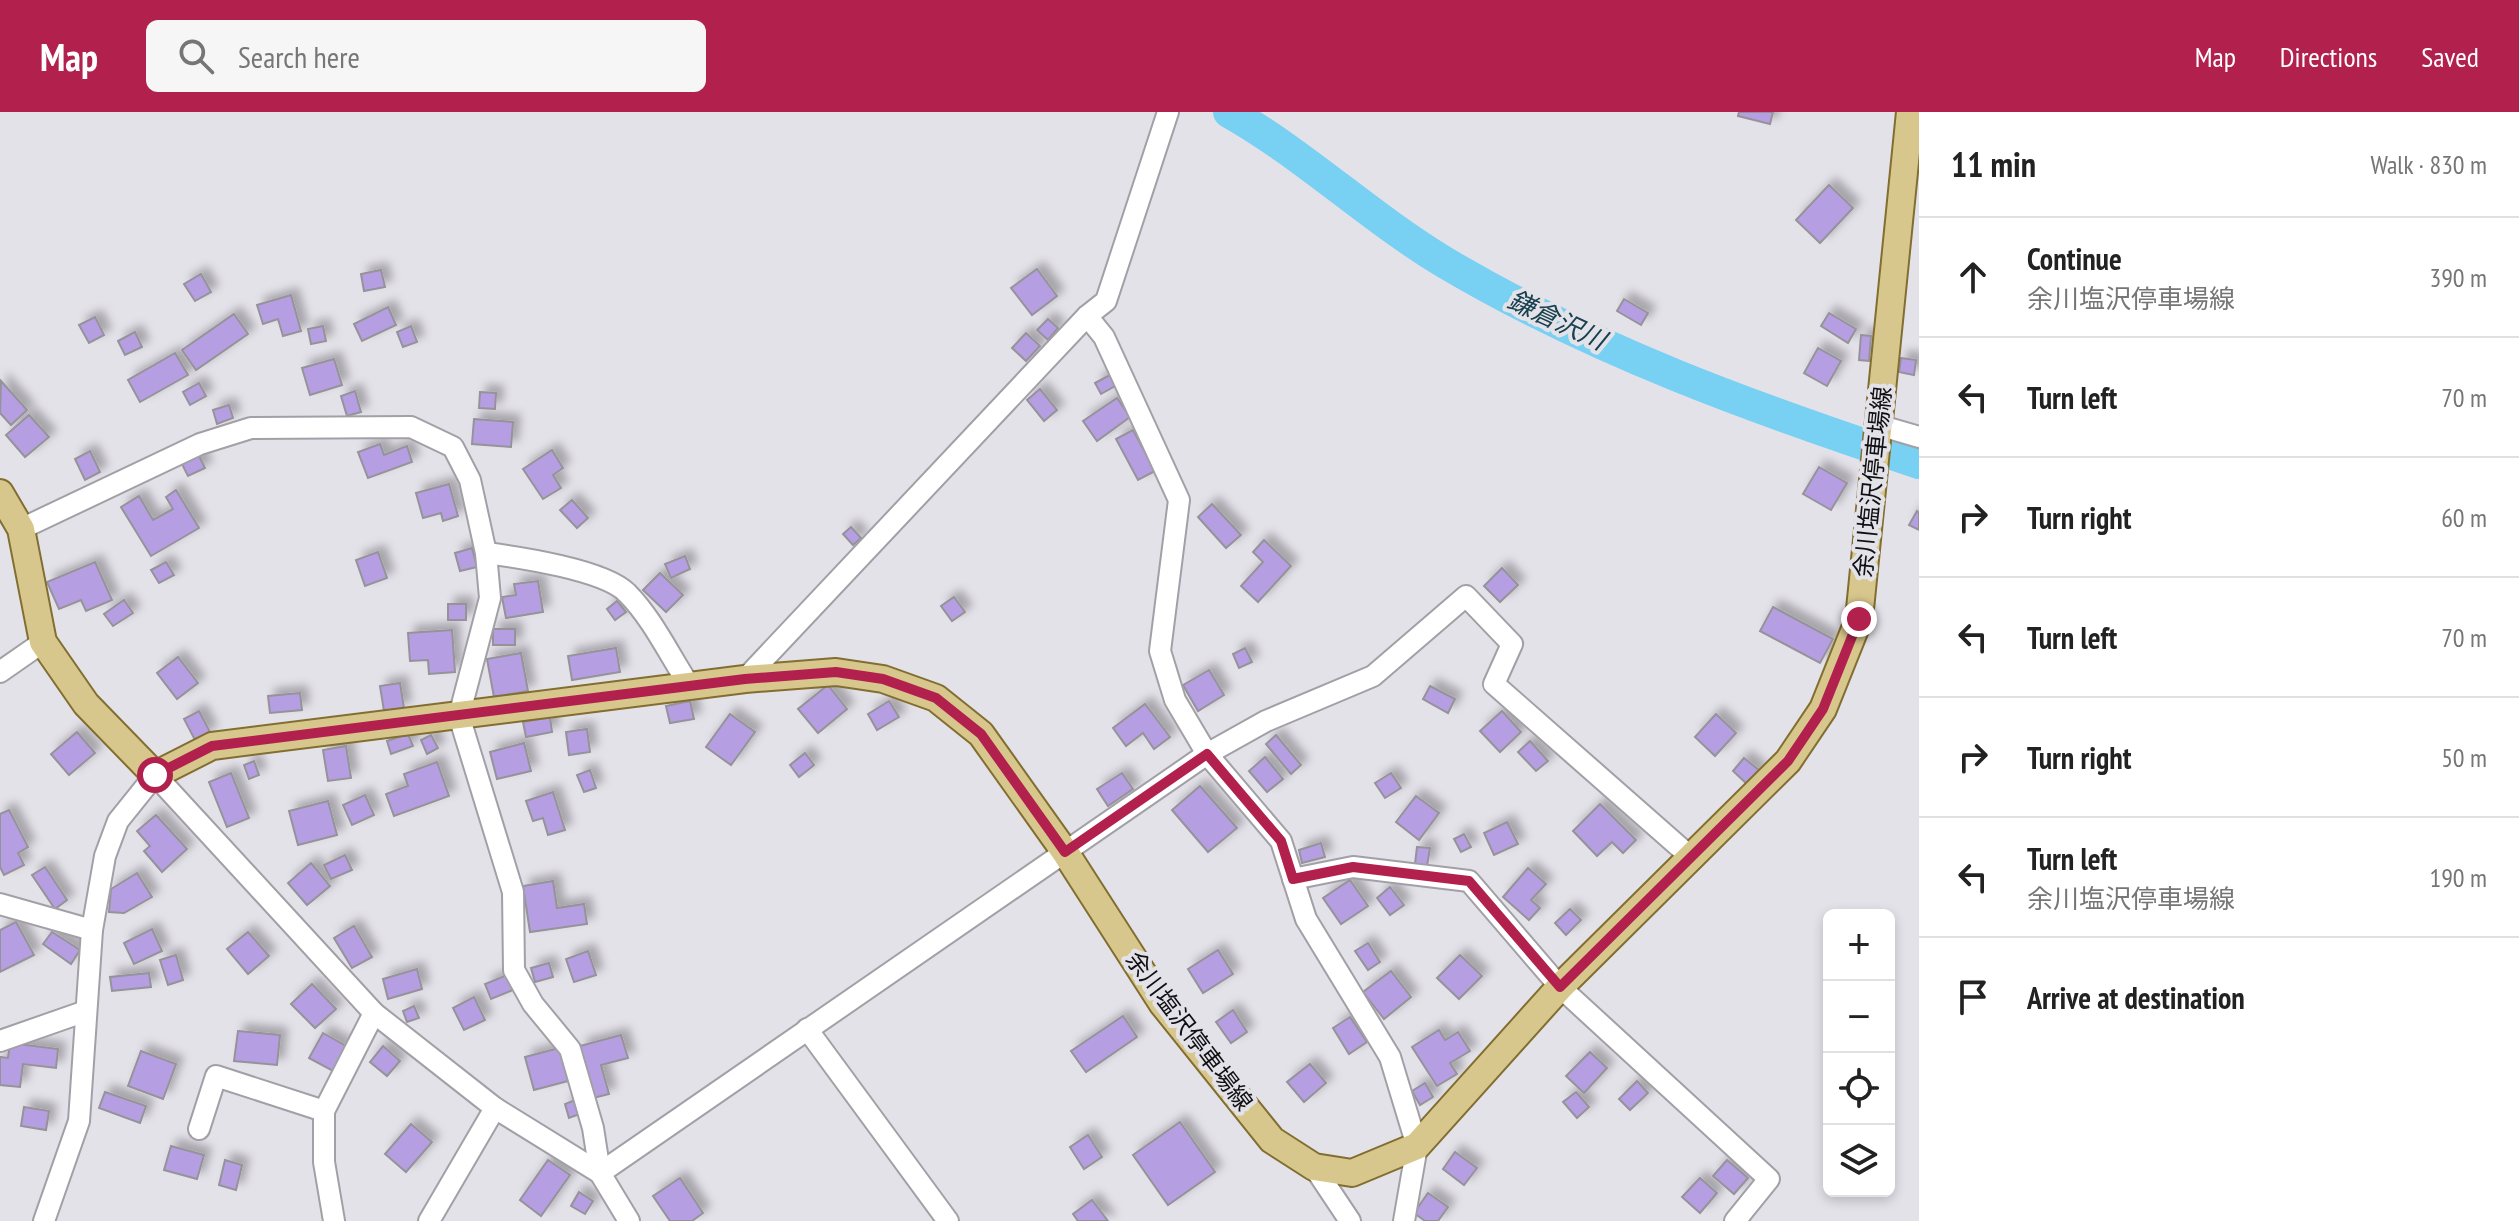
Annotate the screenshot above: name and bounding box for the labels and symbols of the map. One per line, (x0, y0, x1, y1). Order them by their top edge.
water label: 鎌倉沢川 (1503, 283, 1614, 358)
street label: 余川塩沢停車場線 (1847, 385, 1898, 579)
route end (1841, 601, 1877, 637)
route start (137, 757, 173, 793)
street label: 余川塩沢停車場線 (1119, 945, 1260, 1117)

